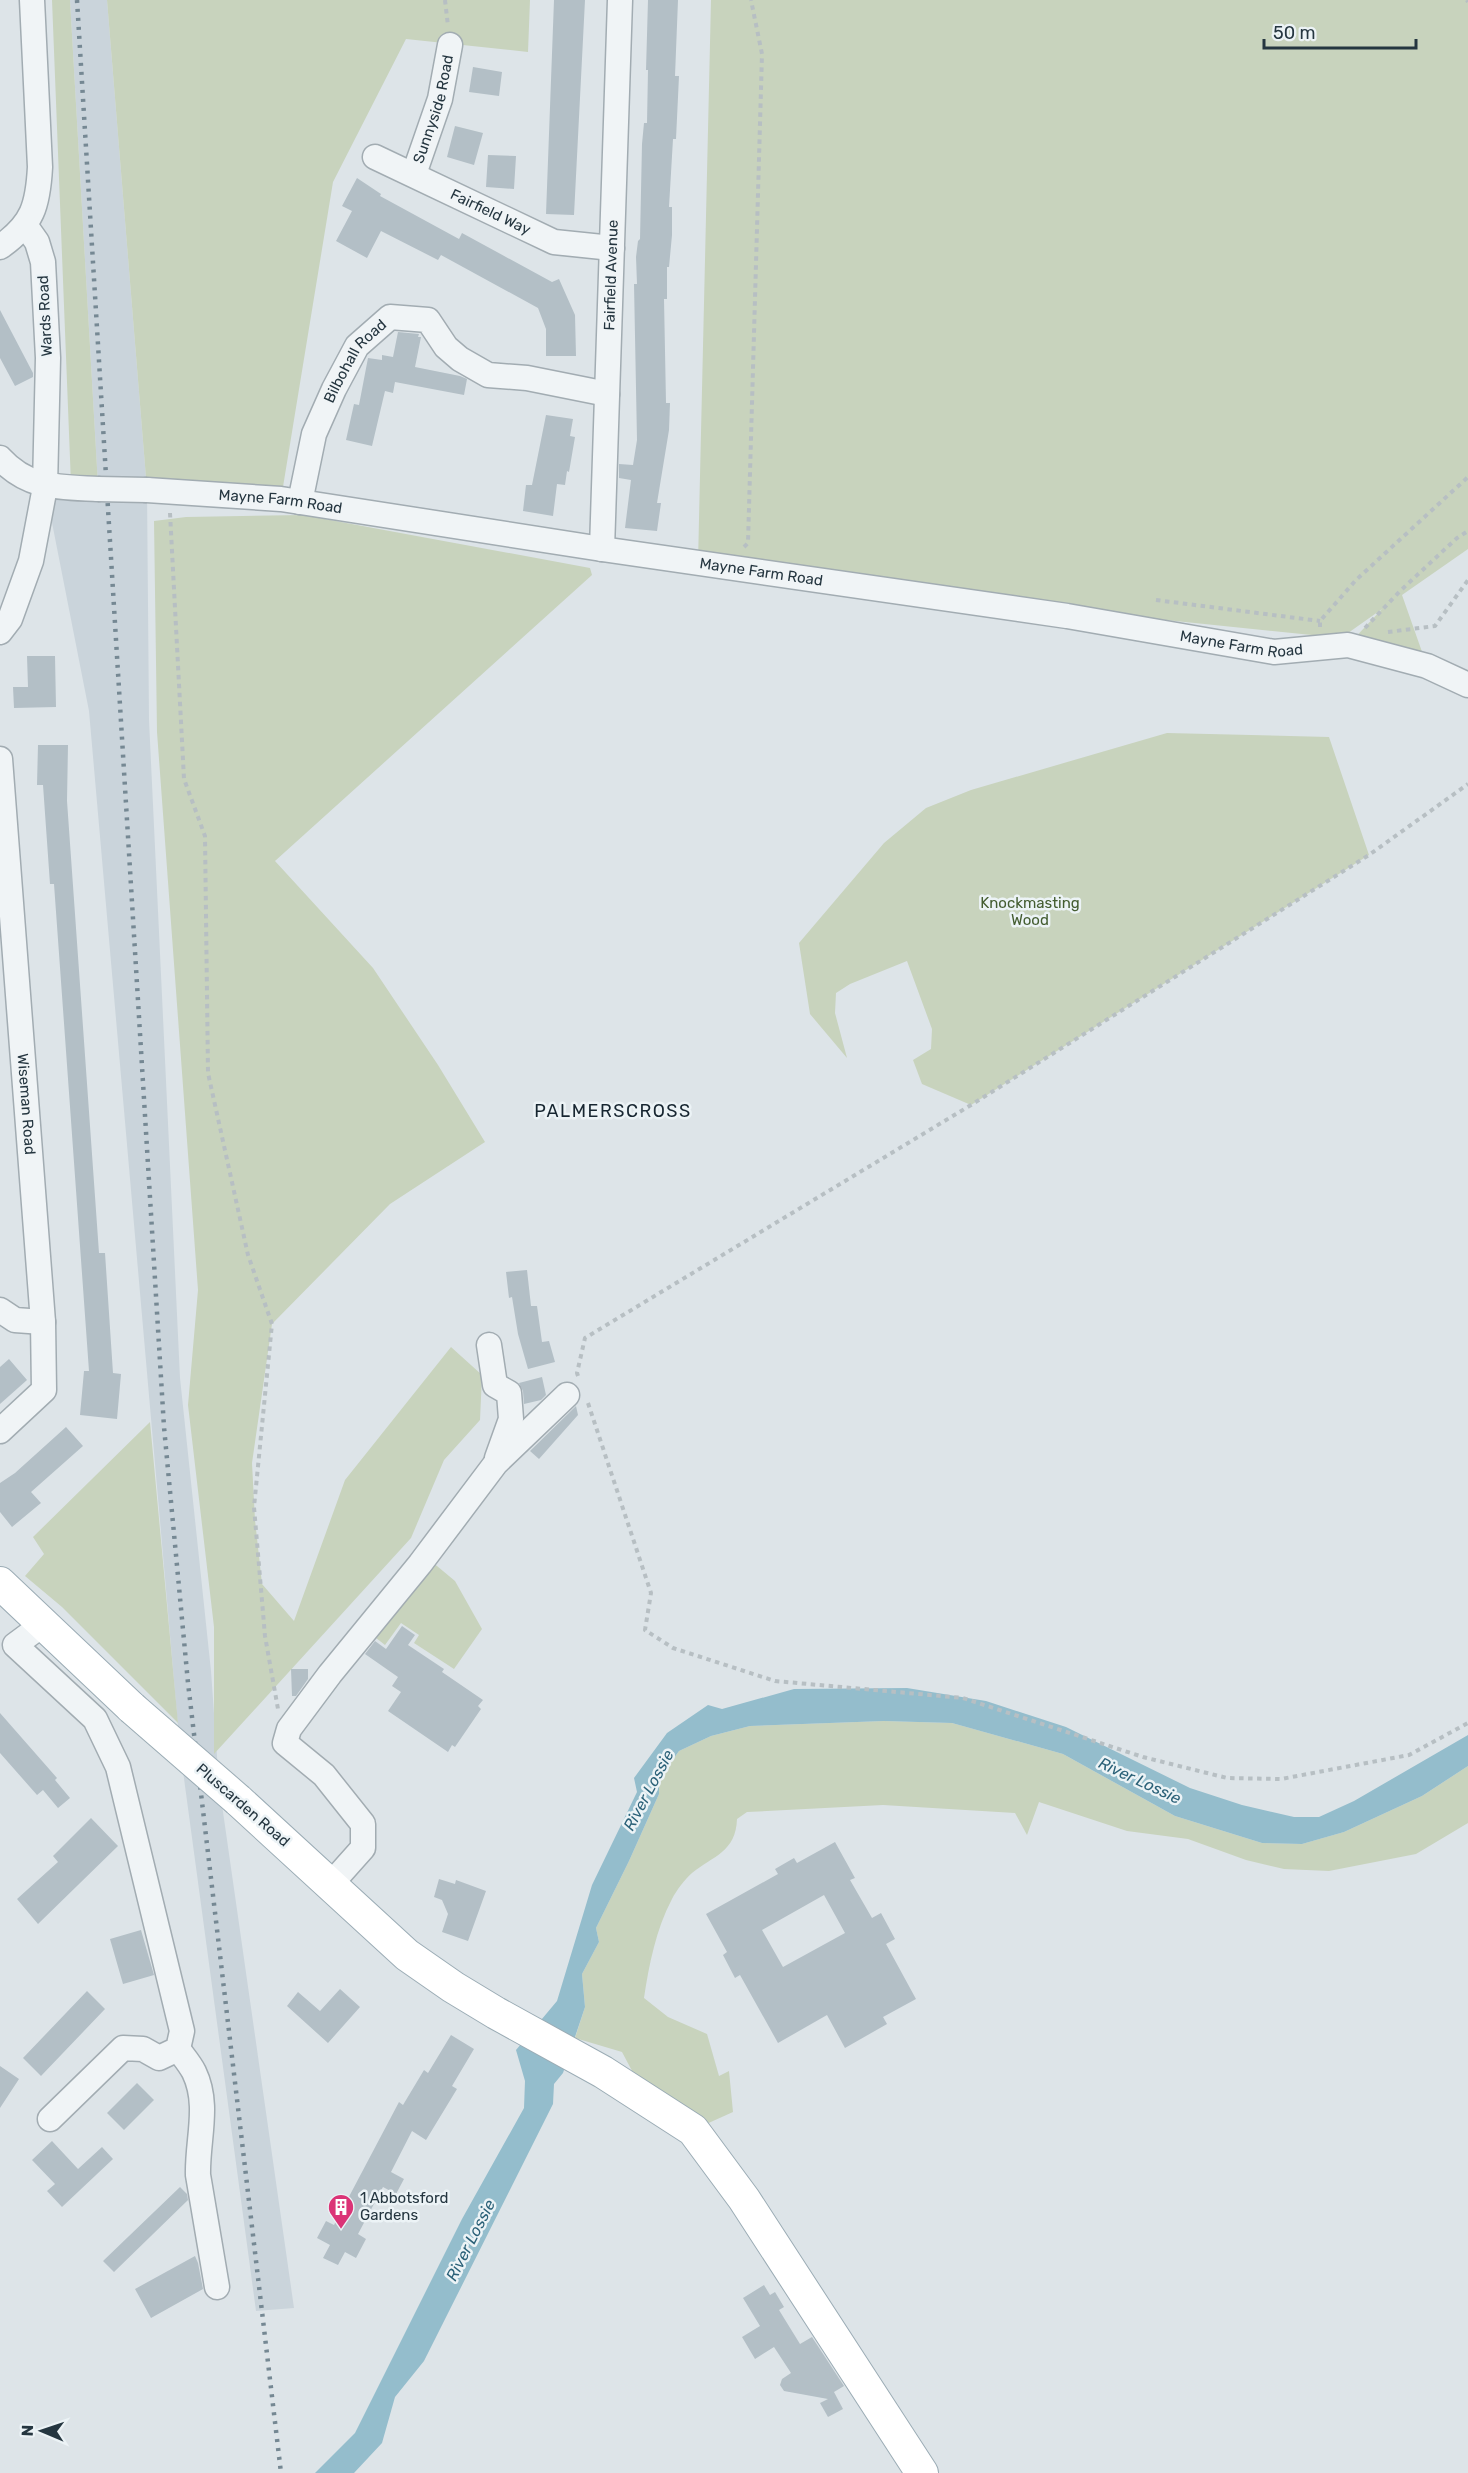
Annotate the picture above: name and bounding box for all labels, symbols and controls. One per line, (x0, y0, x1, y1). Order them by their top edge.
scale bar (1264, 12, 1416, 50)
text: 50 m (1273, 22, 1316, 44)
street label: Sunnyside Road (409, 53, 457, 166)
street label: Fairfield Way (448, 185, 534, 239)
street label: Fairfield Avenue (600, 219, 622, 331)
street label: Wards Road (34, 275, 56, 357)
street label: Bilbohall Road (320, 315, 390, 406)
street label: Mayne Farm Road (218, 486, 344, 517)
street label: Mayne Farm Road (698, 554, 824, 590)
street label: Mayne Farm Road (1179, 627, 1304, 661)
park label: Knockmasting Wood (980, 894, 1080, 929)
street label: Wiseman Road (14, 1053, 39, 1155)
district label: PALMERSCROSS (534, 1100, 692, 1122)
water label: River Lossie (619, 1747, 678, 1834)
water label: River Lossie (1096, 1753, 1184, 1808)
street label: Pluscarden Road (193, 1760, 293, 1850)
place label: 1 Abbotsford Gardens (360, 2189, 448, 2224)
building icon: 1 Abbotsford Gardens (326, 2192, 356, 2230)
water label: River Lossie (442, 2196, 499, 2284)
north arrow (12, 2401, 72, 2461)
text: N (18, 2424, 37, 2437)

